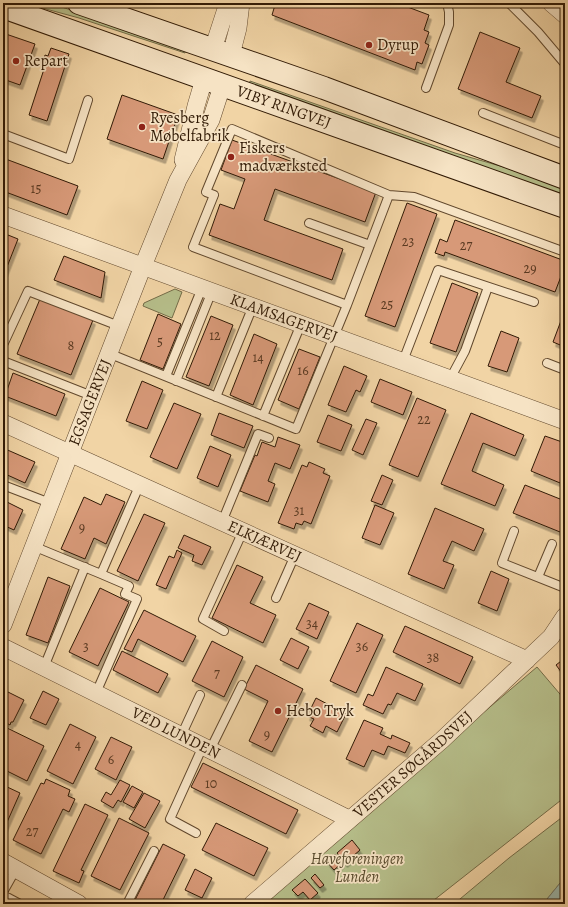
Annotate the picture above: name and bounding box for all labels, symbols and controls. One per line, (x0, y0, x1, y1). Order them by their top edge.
place label: Dyrup (377, 34, 419, 56)
marker: Dyrup (364, 40, 374, 50)
place label: Repart (24, 50, 68, 72)
marker: Repart (11, 56, 21, 66)
street label: VIBY RINGVEJ (232, 80, 334, 134)
place label: Ryesberg Møbelfabrik (150, 107, 230, 147)
marker: Ryesberg Møbelfabrik (137, 122, 147, 132)
place label: Fiskers madværksted (239, 137, 328, 177)
marker: Fiskers madværksted (226, 152, 236, 162)
house number: 15 (31, 179, 41, 198)
house number: 23 (402, 232, 414, 251)
house number: 27 (460, 236, 472, 255)
house number: 29 (523, 259, 537, 278)
street label: KLAMSAGERVEJ (227, 288, 341, 348)
house number: 25 (381, 295, 393, 314)
house number: 12 (209, 326, 221, 345)
house number: 5 (157, 332, 163, 351)
house number: 8 (68, 336, 75, 355)
house number: 14 (252, 348, 264, 367)
street label: EGSAGERVEJ (63, 356, 117, 449)
house number: 16 (297, 361, 309, 380)
house number: 22 (417, 410, 431, 429)
house number: 31 (294, 501, 305, 520)
street label: ELKJÆRVEJ (224, 515, 305, 568)
house number: 9 (79, 518, 85, 537)
house number: 34 (306, 614, 318, 633)
house number: 3 (83, 637, 89, 656)
house number: 36 (356, 637, 368, 656)
house number: 38 (427, 648, 440, 667)
house number: 7 (214, 664, 220, 683)
place label: Hebo Tryk (286, 700, 354, 722)
street label: VED LUNDEN (127, 701, 224, 764)
marker: Hebo Tryk (273, 706, 283, 716)
street label: VESTER SØGÅRDSVEJ (348, 706, 477, 824)
house number: 9 (264, 725, 270, 744)
house number: 4 (75, 735, 81, 754)
house number: 6 (108, 750, 114, 769)
house number: 10 (205, 774, 217, 793)
house number: 27 (26, 822, 38, 841)
park label: Haveforeningen Lunden (310, 848, 404, 888)

